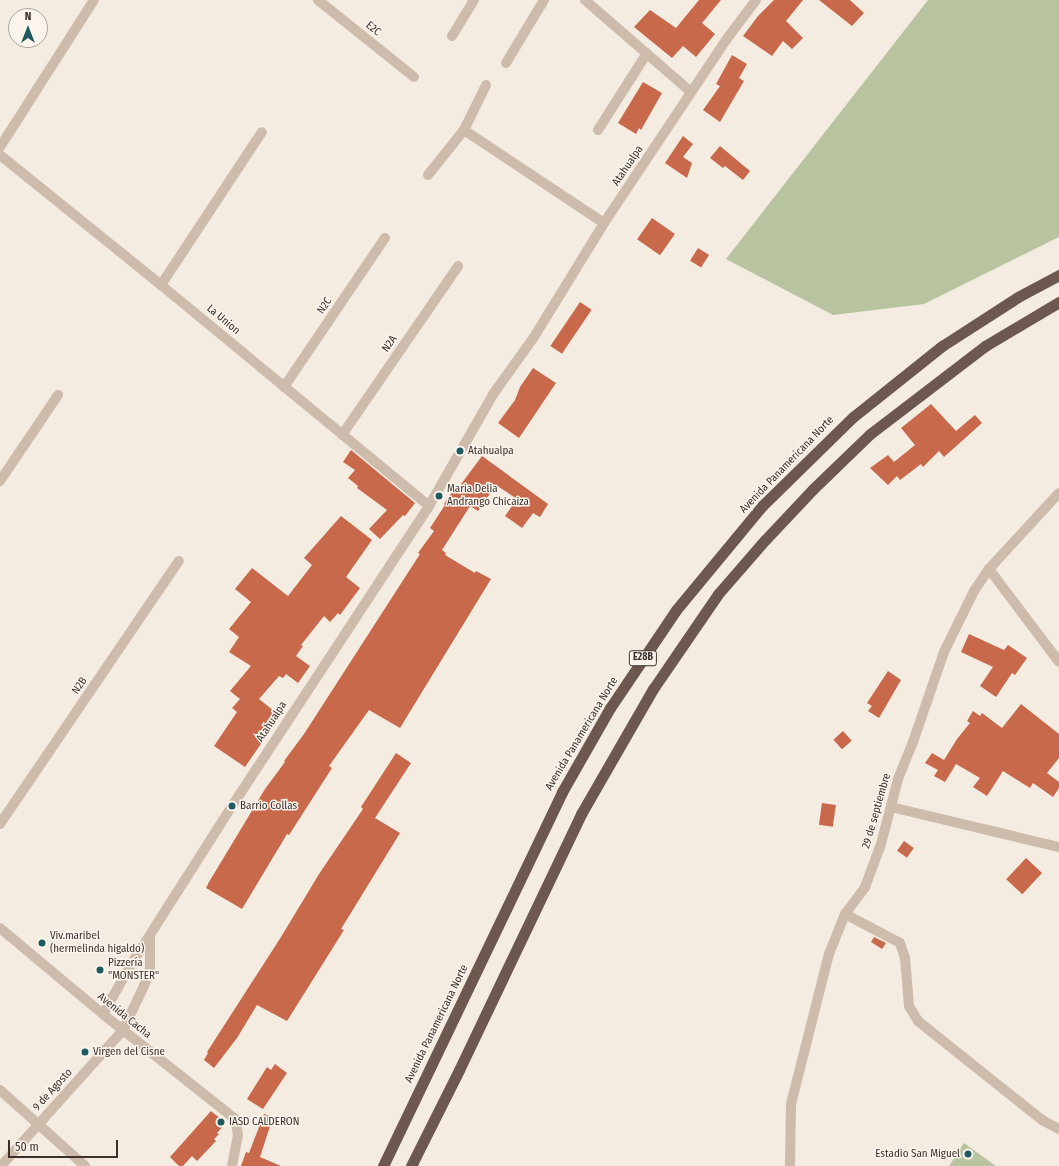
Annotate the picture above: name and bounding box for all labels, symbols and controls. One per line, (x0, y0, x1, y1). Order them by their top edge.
north arrow (8, 8, 48, 48)
text: N (25, 10, 31, 23)
street label: E2C (363, 19, 383, 39)
street label: Atahualpa (610, 143, 646, 189)
street label: N2C (315, 295, 335, 317)
street label: La Union (204, 302, 242, 338)
street label: N2A (380, 333, 400, 355)
street label: Avenida Panamericana Norte (737, 414, 837, 516)
place label: Atahualpa (468, 444, 514, 458)
marker: Atahualpa (455, 446, 465, 456)
place label: Maria Delia Andrango Chicaiza (447, 483, 529, 509)
marker: Maria Delia Andrango Chicaiza (434, 491, 444, 501)
road number: E28B (628, 650, 658, 666)
street label: N2B (70, 675, 90, 697)
street label: Avenida Panamericana Norte (543, 675, 621, 793)
street label: Atahualpa (254, 699, 290, 745)
street label: 29 de septiembre (860, 772, 894, 850)
place label: Barrio Collas (240, 799, 297, 813)
marker: Barrio Collas (227, 801, 237, 811)
place label: Viv.maribel (hermelinda higaldo) (50, 930, 144, 956)
marker: Viv.maribel (hermelinda higaldo) (37, 938, 47, 948)
place label: Pizzería "MONSTER" (108, 957, 159, 983)
street label: Avenida Panamericana Norte (403, 963, 471, 1085)
marker: Pizzería "MONSTER" (95, 965, 105, 975)
street label: Avenida Cacha (94, 990, 154, 1042)
place label: Virgen del Cisne (93, 1045, 165, 1059)
marker: Virgen del Cisne (80, 1047, 90, 1057)
street label: 9 de Agosto (31, 1066, 75, 1114)
place label: IASD CALDERON (229, 1115, 299, 1129)
marker: IASD CALDERON (216, 1117, 226, 1127)
scale bar (10, 1132, 120, 1158)
text: 50 m (15, 1140, 39, 1154)
place label: Estadio San Miguel (875, 1147, 960, 1161)
marker: Estadio San Miguel (963, 1149, 973, 1159)

